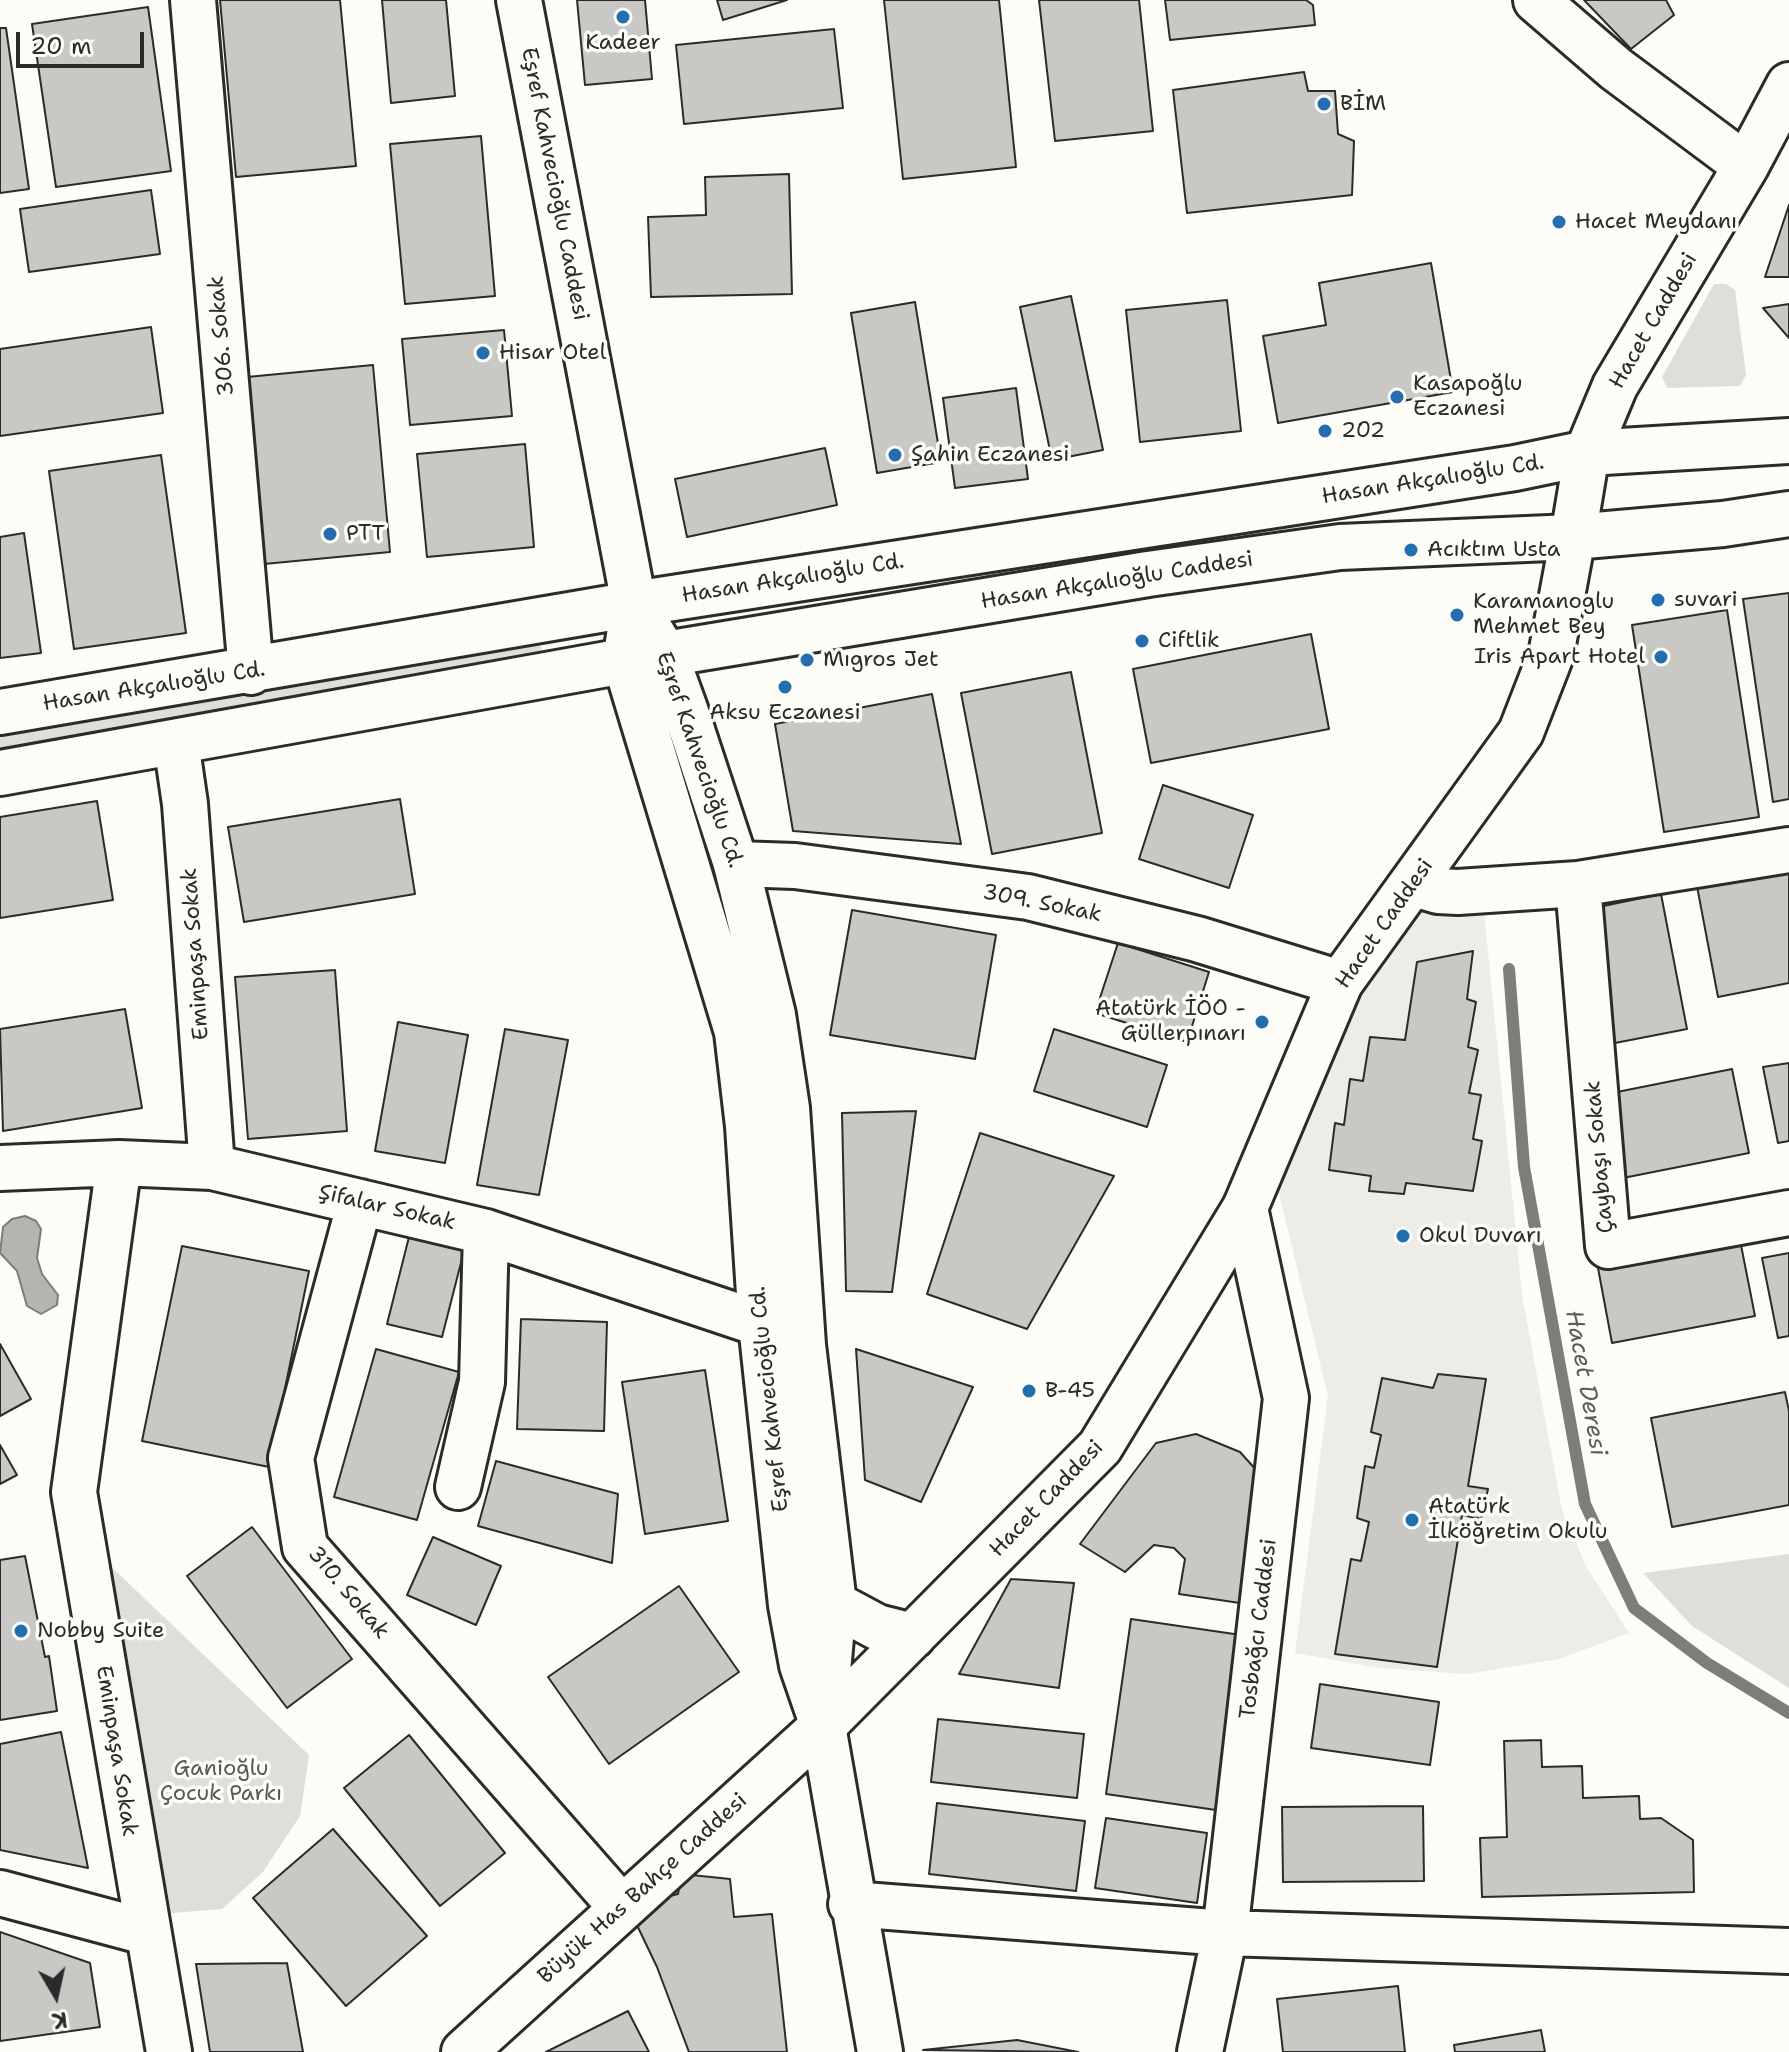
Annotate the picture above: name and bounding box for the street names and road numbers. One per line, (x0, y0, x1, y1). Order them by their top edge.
street label: Eşref Kahvecioğlu Caddesi (515, 45, 593, 323)
street label: Hacet Caddesi (1604, 248, 1704, 394)
street label: 306. Sokak (204, 275, 240, 397)
street label: Hasan Akçalıoğlu Cd. (1320, 449, 1546, 511)
street label: Hasan Akçalıoğlu Caddesi (979, 546, 1255, 616)
street label: Hasan Akçalıoğlu Cd. (680, 548, 906, 610)
street label: Eşref Kahvecioğlu Cd. (650, 649, 748, 871)
street label: Hasan Akçalıoğlu Cd. (41, 656, 267, 718)
street label: Hacet Caddesi (1330, 854, 1440, 994)
street label: Eminpaşa Sokak (177, 867, 215, 1041)
street label: 309. Sokak (980, 880, 1104, 928)
street label: Çaybaşı Sokak (1580, 1080, 1620, 1234)
street label: Şifalar Sokak (316, 1179, 458, 1237)
street label: Eşref Kahvecioğlu Cd. (745, 1285, 795, 1513)
street label: Hacet Caddesi (985, 1435, 1109, 1563)
street label: Tosbağcı Caddesi (1235, 1537, 1283, 1721)
street label: 310. Sokak (302, 1541, 394, 1645)
street label: Eminpaşa Sokak (89, 1664, 143, 1838)
street label: Büyük Has Bahçe Caddesi (533, 1788, 753, 1990)

